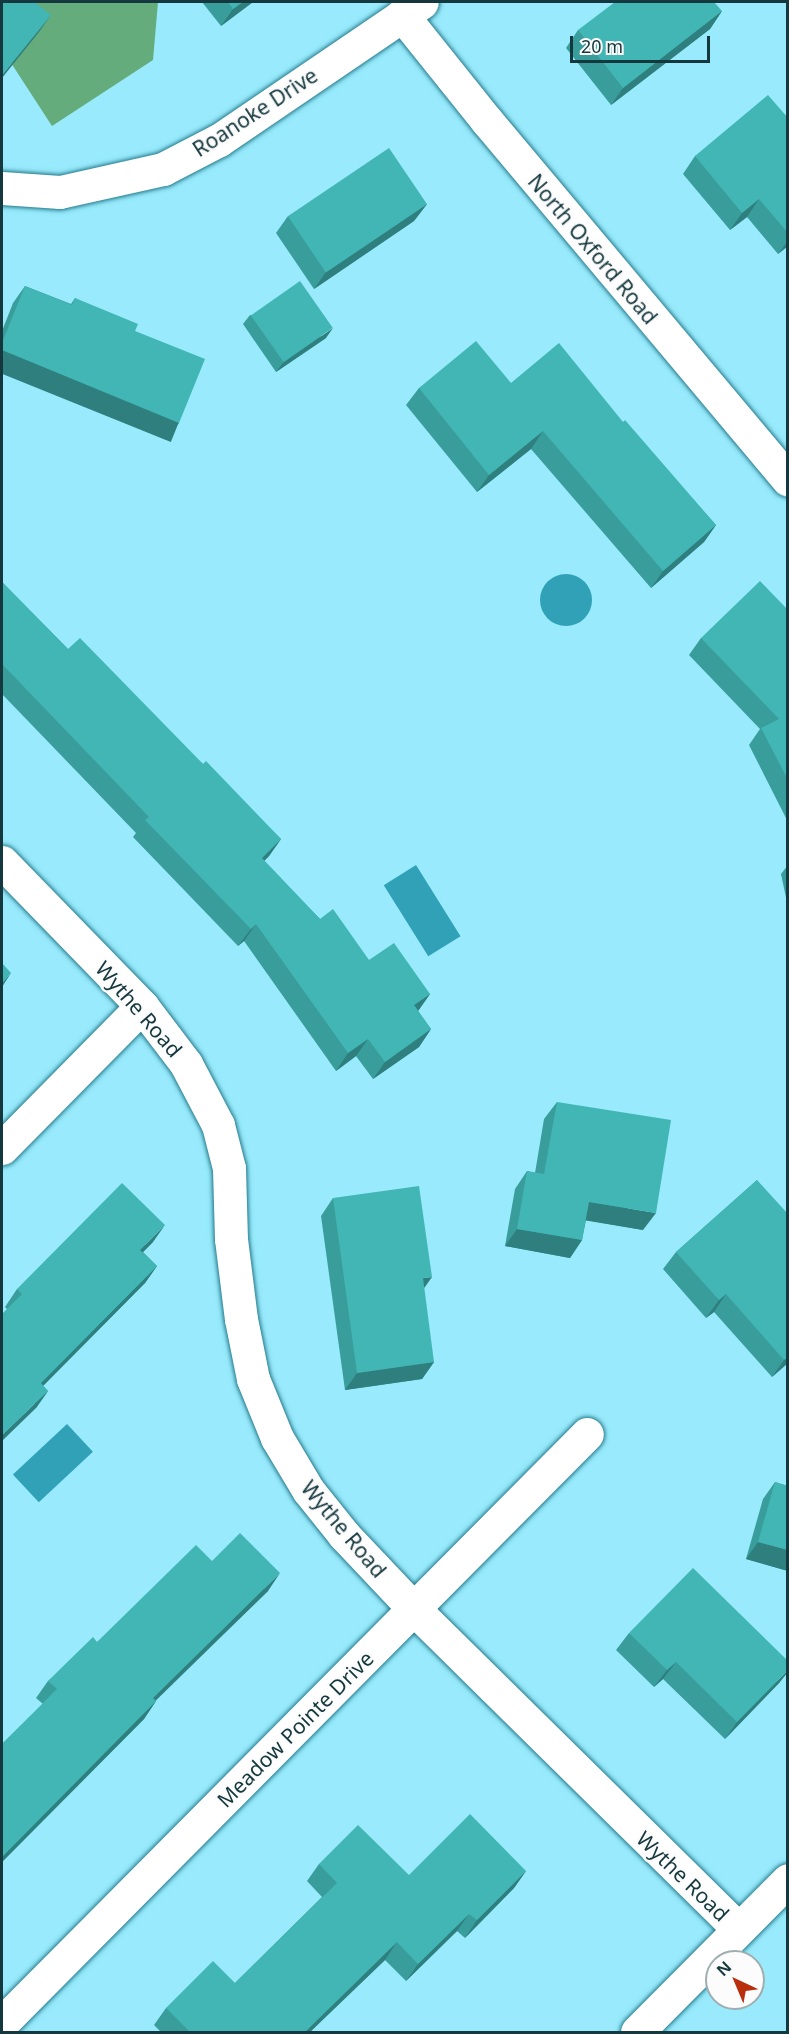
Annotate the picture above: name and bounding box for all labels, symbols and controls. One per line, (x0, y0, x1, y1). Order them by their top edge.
scale bar (573, 24, 712, 62)
text: 20 m (581, 34, 623, 58)
street label: Roanoke Drive (188, 62, 322, 162)
street label: North Oxford Road (523, 169, 663, 329)
street label: Wythe Road (91, 956, 187, 1062)
street label: Wythe Road (296, 1475, 392, 1583)
street label: Meadow Pointe Drive (212, 1646, 378, 1812)
street label: Wythe Road (632, 1826, 734, 1926)
north arrow (705, 1950, 765, 2010)
text: N (712, 1956, 736, 1981)

